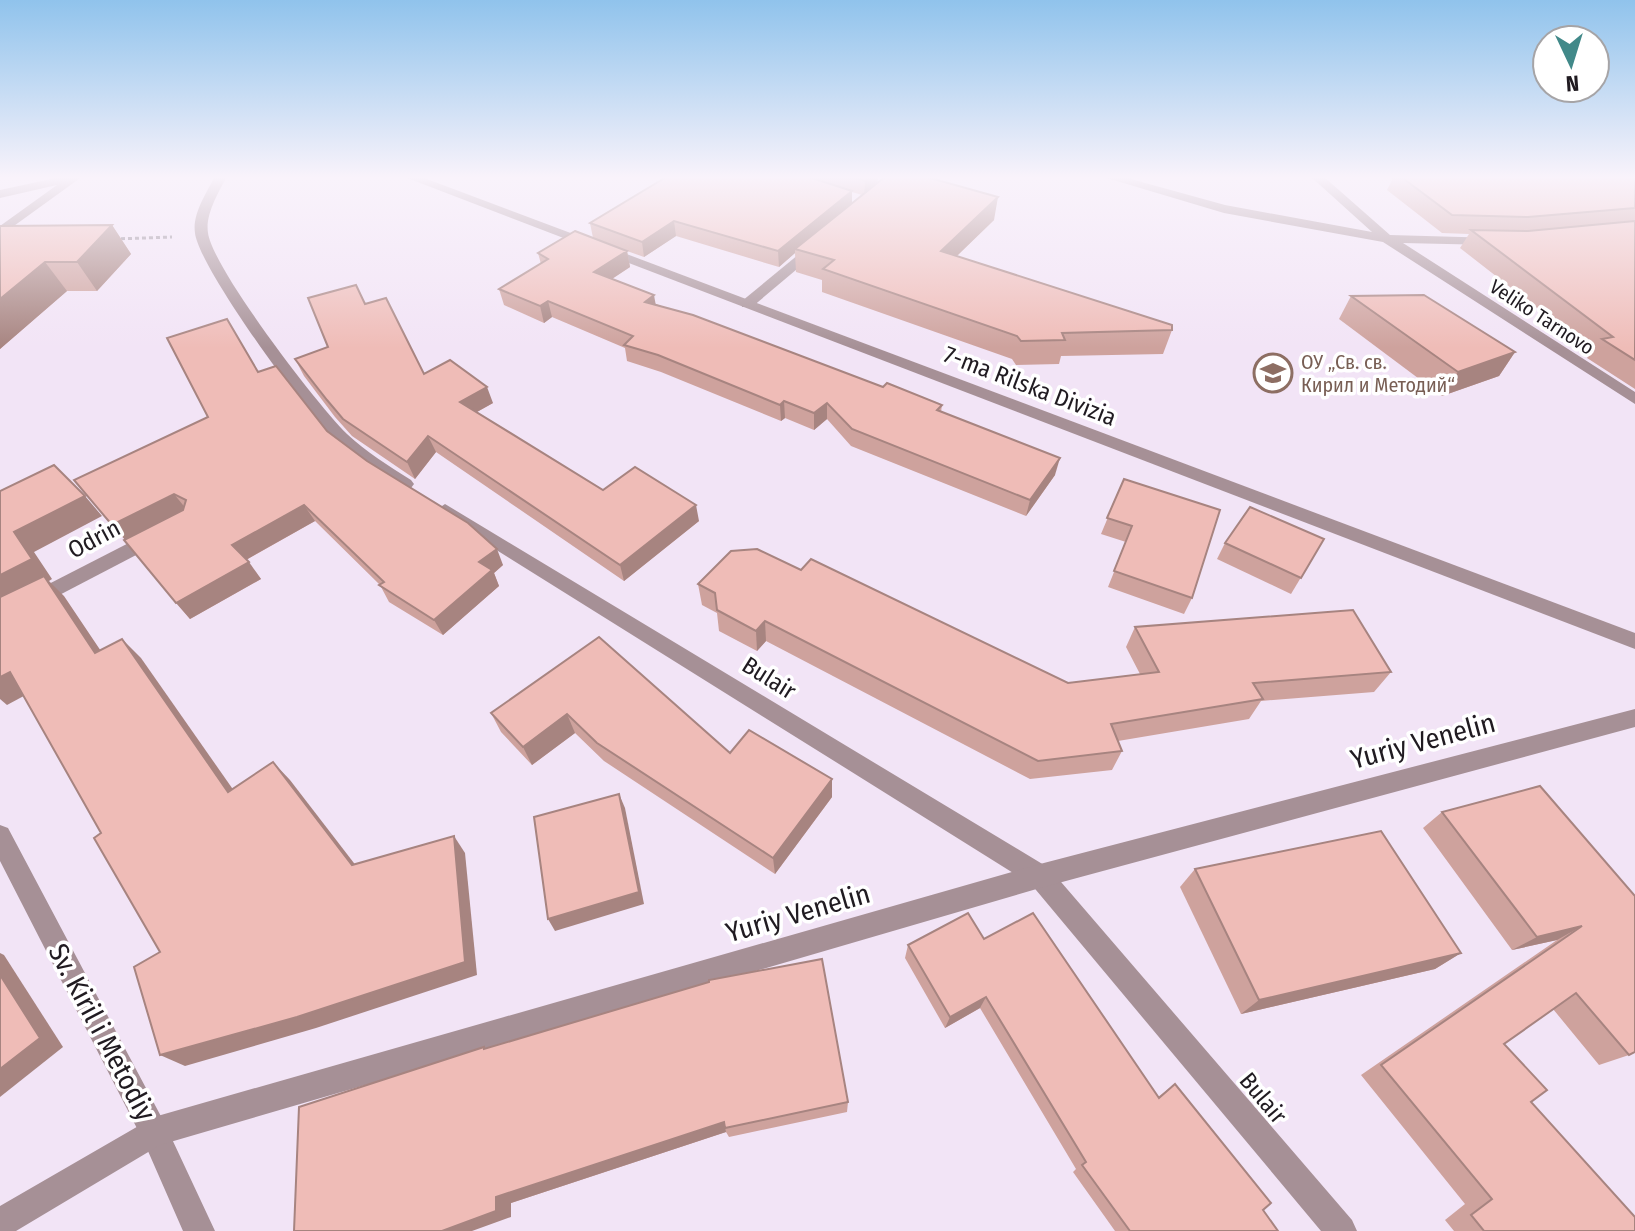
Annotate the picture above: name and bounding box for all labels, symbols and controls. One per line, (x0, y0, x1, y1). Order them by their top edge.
north arrow (1531, 24, 1611, 104)
text: N (1565, 70, 1580, 97)
street label: Veliko Tarnovo (1485, 274, 1599, 360)
street label: 7-ma Rilska Divizia (940, 340, 1120, 432)
place label: ОУ „Св. св. Кирил и Методий“ (1301, 350, 1455, 397)
school or university icon: ОУ „Св. св. Кирил и Методий“ (1252, 352, 1294, 394)
street label: Odrin (63, 514, 125, 564)
street label: Bulair (737, 651, 802, 706)
street label: Yuriy Venelin (1347, 706, 1499, 776)
street label: Yuriy Venelin (722, 877, 874, 949)
street label: Sv. Kiril i Metodiy (42, 938, 163, 1127)
street label: Bulair (1234, 1067, 1293, 1130)

